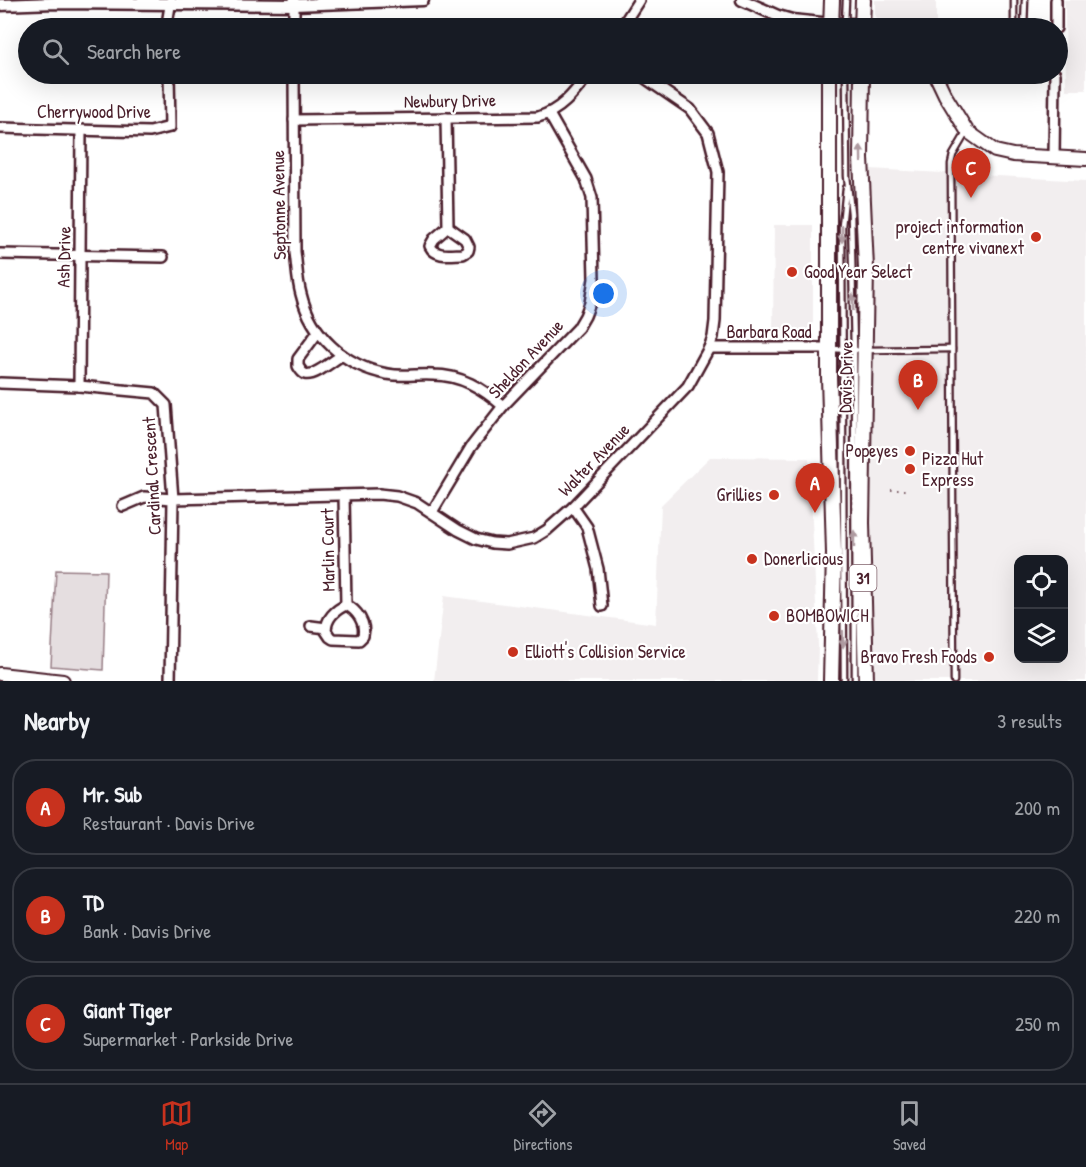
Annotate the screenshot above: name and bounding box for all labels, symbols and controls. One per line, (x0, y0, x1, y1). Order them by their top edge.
search box (18, 18, 1068, 84)
icon: search (39, 35, 72, 68)
text: Search here (87, 36, 181, 66)
street label: Newbury Drive (404, 87, 496, 114)
street label: Cherrywood Drive (37, 99, 151, 124)
one-way arrow (856, 145, 866, 164)
pin: C (952, 148, 990, 198)
street label: Septonne Avenue (265, 150, 292, 260)
place label: project information centre vivanext (896, 214, 1025, 260)
one-way arrow (837, 225, 847, 244)
street label: Ash Drive (50, 226, 77, 288)
marker: project information centre vivanext (1029, 230, 1043, 244)
place label: Good Year Select (804, 259, 913, 284)
marker: Good Year Select (785, 265, 799, 279)
your location (589, 279, 618, 308)
one-way arrow (848, 292, 858, 311)
street label: Sheldon Avenue (482, 314, 569, 404)
street label: Barbara Road (726, 319, 812, 344)
street label: Davis Drive (832, 341, 859, 413)
pin: B (898, 360, 938, 410)
street label: Cardinal Crescent (136, 415, 167, 536)
street label: Walter Avenue (552, 418, 635, 502)
place label: Popeyes (846, 438, 898, 463)
marker: Popeyes (903, 444, 917, 458)
place label: Pizza Hut Express (922, 446, 984, 492)
marker: Pizza Hut Express (903, 462, 917, 476)
pin: A (796, 464, 834, 513)
place label: Grillies (717, 482, 762, 507)
marker: Grillies (767, 488, 781, 502)
street label: Marlin Court (314, 507, 341, 592)
one-way arrow (849, 529, 859, 548)
place label: Donerlicious (764, 546, 843, 571)
marker: Donerlicious (745, 552, 759, 566)
map controls (1014, 555, 1068, 663)
button: locate (1014, 555, 1068, 609)
road number: 31 (850, 565, 876, 591)
place label: BOMBOWICH (786, 603, 869, 628)
marker: BOMBOWICH (767, 609, 781, 623)
button: layers (1014, 609, 1068, 663)
one-way arrow (839, 630, 848, 649)
place label: Elliott's Collision Service (525, 639, 686, 664)
place label: Bravo Fresh Foods (861, 644, 977, 669)
marker: Elliott's Collision Service (506, 645, 520, 659)
marker: Bravo Fresh Foods (982, 650, 996, 664)
text: Nearby (24, 703, 90, 738)
text: 3 results (997, 707, 1062, 734)
text: Mr. Sub (83, 779, 142, 809)
text: A (41, 794, 50, 821)
text: 200 m (1015, 794, 1060, 821)
text: Restaurant · Davis Drive (83, 809, 255, 836)
text: TD (83, 887, 104, 917)
text: B (40, 902, 51, 929)
text: 220 m (1014, 902, 1060, 929)
text: Bank · Davis Drive (83, 917, 211, 944)
text: Giant Tiger (83, 995, 172, 1025)
text: C (40, 1010, 51, 1037)
text: 250 m (1015, 1010, 1060, 1037)
text: Supermarket · Parkside Drive (83, 1025, 294, 1052)
tab: Map (160, 1097, 193, 1155)
tab: Directions (514, 1097, 572, 1155)
tab: Saved (893, 1097, 926, 1155)

